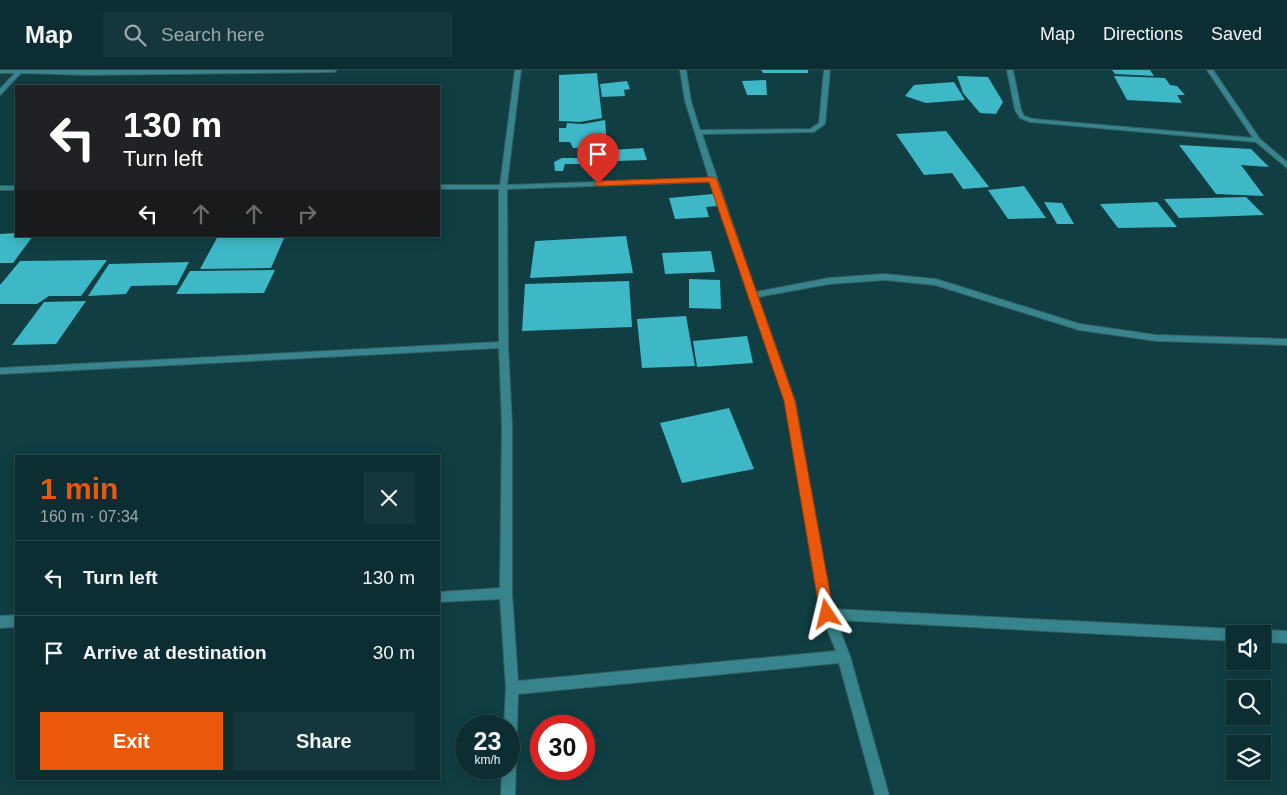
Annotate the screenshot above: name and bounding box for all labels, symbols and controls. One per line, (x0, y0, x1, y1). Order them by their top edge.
search box (103, 12, 453, 57)
text: Map (25, 21, 73, 48)
icon: search (121, 21, 149, 49)
text: Search here (161, 24, 265, 45)
text: Map (1040, 24, 1075, 44)
text: Directions (1103, 24, 1183, 44)
text: Saved (1211, 24, 1262, 44)
icon: left (40, 105, 105, 170)
text: 130 m (123, 105, 222, 144)
pin (577, 133, 619, 184)
icon: arrive (584, 140, 612, 168)
text: Turn left (123, 146, 203, 171)
icon: left (134, 200, 162, 228)
icon: ahead (187, 200, 215, 228)
icon: ahead (240, 200, 268, 228)
icon: right (293, 200, 321, 228)
text: 1 min (40, 472, 118, 505)
button: close (363, 472, 415, 524)
text: 160 m · 07:34 (40, 508, 139, 525)
icon: left (40, 564, 68, 592)
text: Turn left (83, 567, 158, 588)
text: 130 m (362, 567, 415, 588)
position arrow (800, 587, 852, 639)
map controls (1226, 625, 1271, 780)
button: sound (1226, 625, 1271, 670)
icon: arrive (40, 639, 68, 667)
text: Arrive at destination (83, 642, 267, 663)
text: 30 m (373, 642, 415, 663)
button: search (1226, 680, 1271, 725)
button: Exit (40, 712, 223, 770)
button: Share (233, 712, 415, 770)
speed limit sign: 30 (530, 715, 595, 780)
text: 23 (474, 727, 501, 755)
button: layers (1226, 735, 1271, 780)
text: km/h (474, 753, 501, 767)

